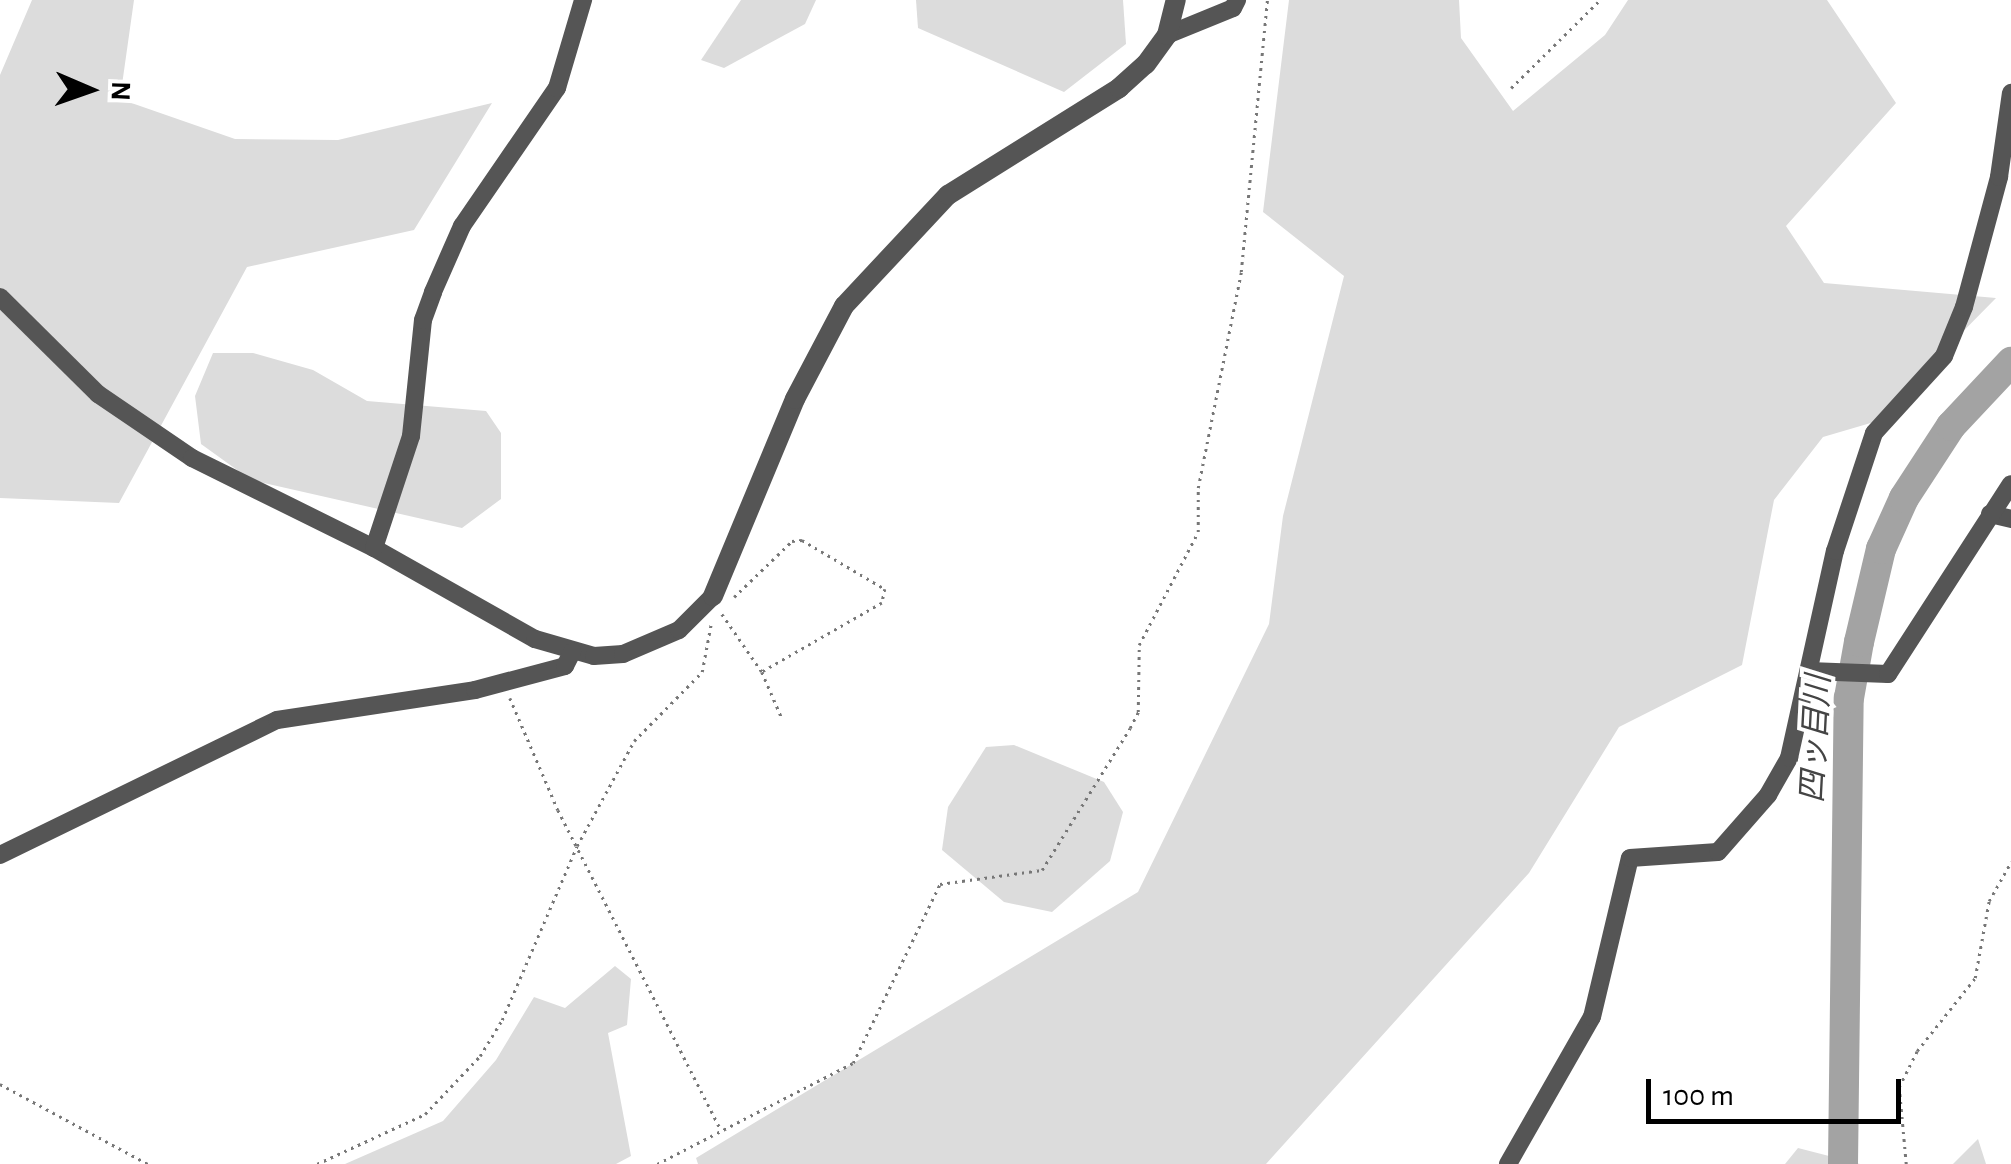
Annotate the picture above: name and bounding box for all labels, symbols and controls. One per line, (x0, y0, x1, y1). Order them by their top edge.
north arrow (40, 40, 140, 140)
text: N (106, 81, 134, 101)
water label: 四ッ目川 (1793, 674, 1839, 804)
scale bar (1651, 1059, 1906, 1121)
text: 100 m (1663, 1081, 1734, 1111)

